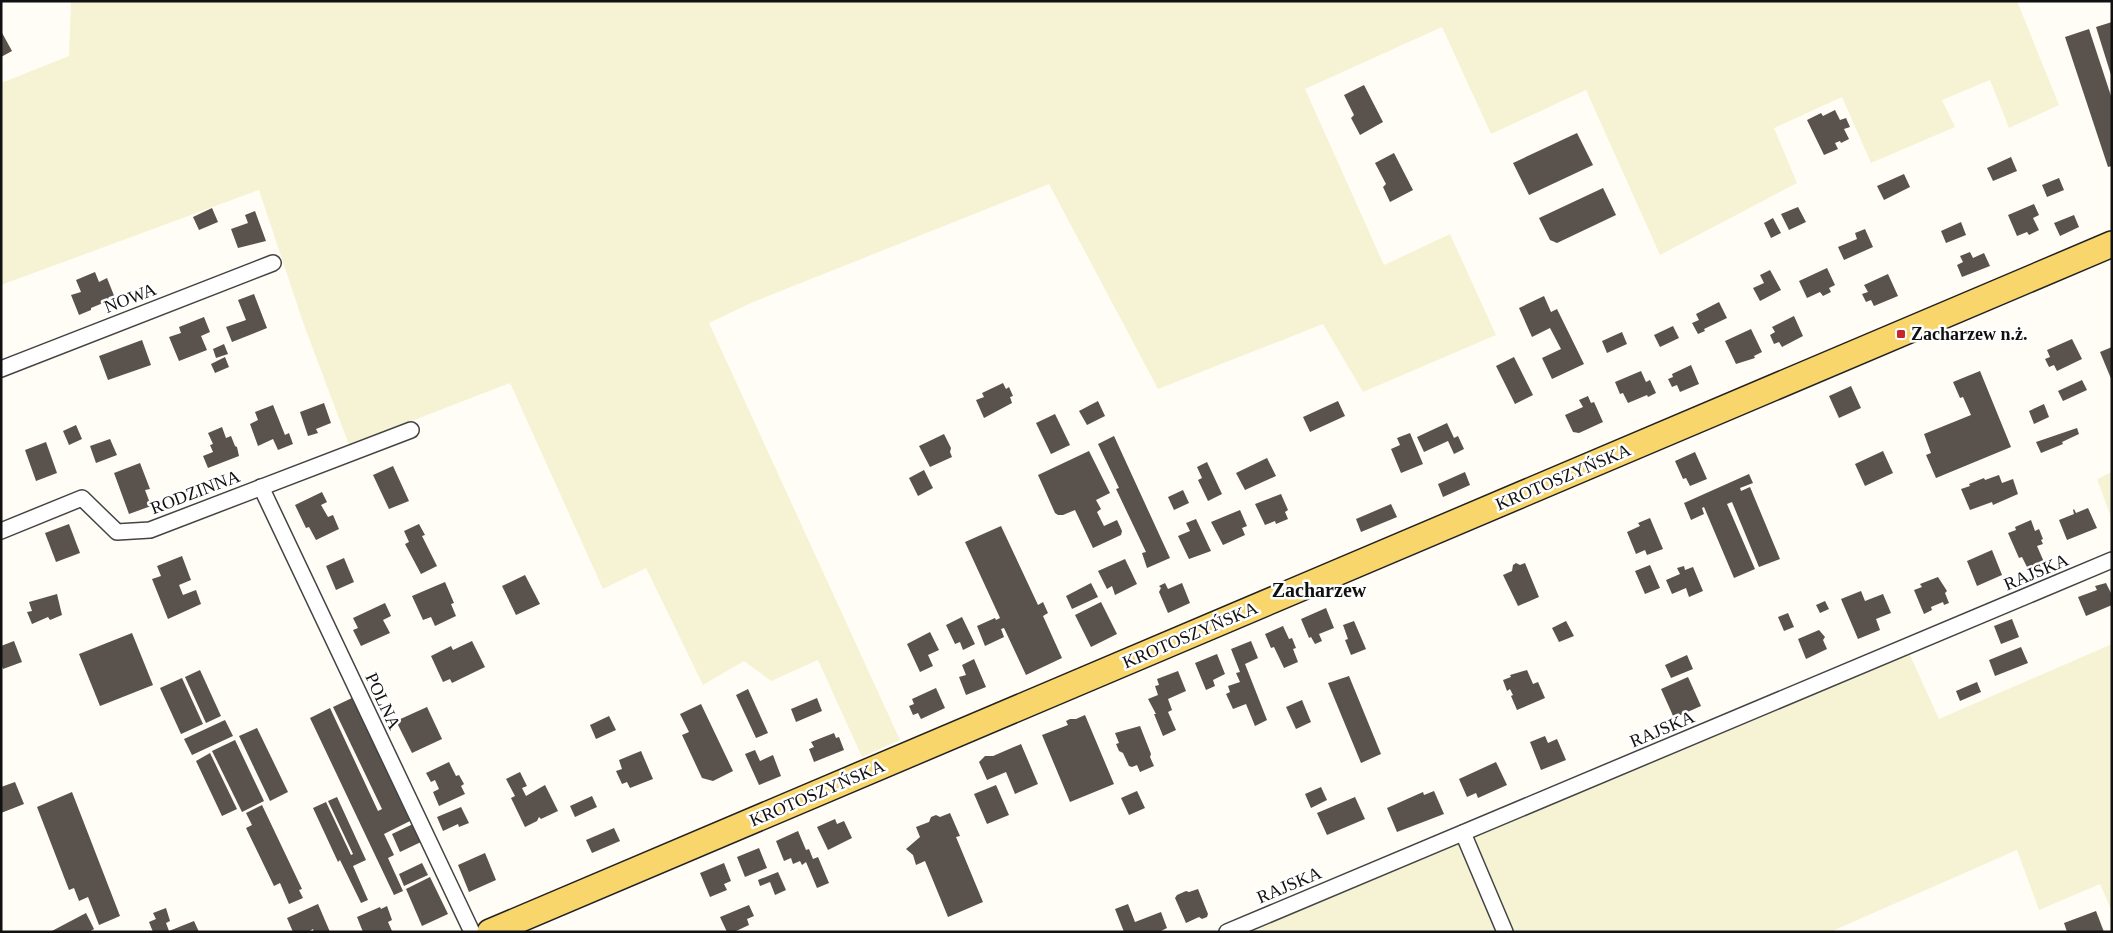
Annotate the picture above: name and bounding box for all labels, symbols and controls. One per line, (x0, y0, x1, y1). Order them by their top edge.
street label: NOWA (101, 279, 159, 317)
place label: Zacharzew n.ż. (1911, 324, 2027, 344)
marker: Zacharzew n.ż. (1895, 328, 1907, 340)
street label: KROTOSZYŃSKA (1492, 439, 1634, 514)
street label: RODZINNA (148, 466, 242, 518)
street label: RAJSKA (2001, 550, 2071, 594)
district label: Zacharzew (1272, 579, 1367, 601)
street label: KROTOSZYŃSKA (1119, 597, 1261, 672)
street label: POLNA (361, 670, 405, 732)
street label: RAJSKA (1627, 707, 1697, 751)
street label: KROTOSZYŃSKA (746, 755, 888, 830)
street label: RAJSKA (1254, 863, 1324, 907)

